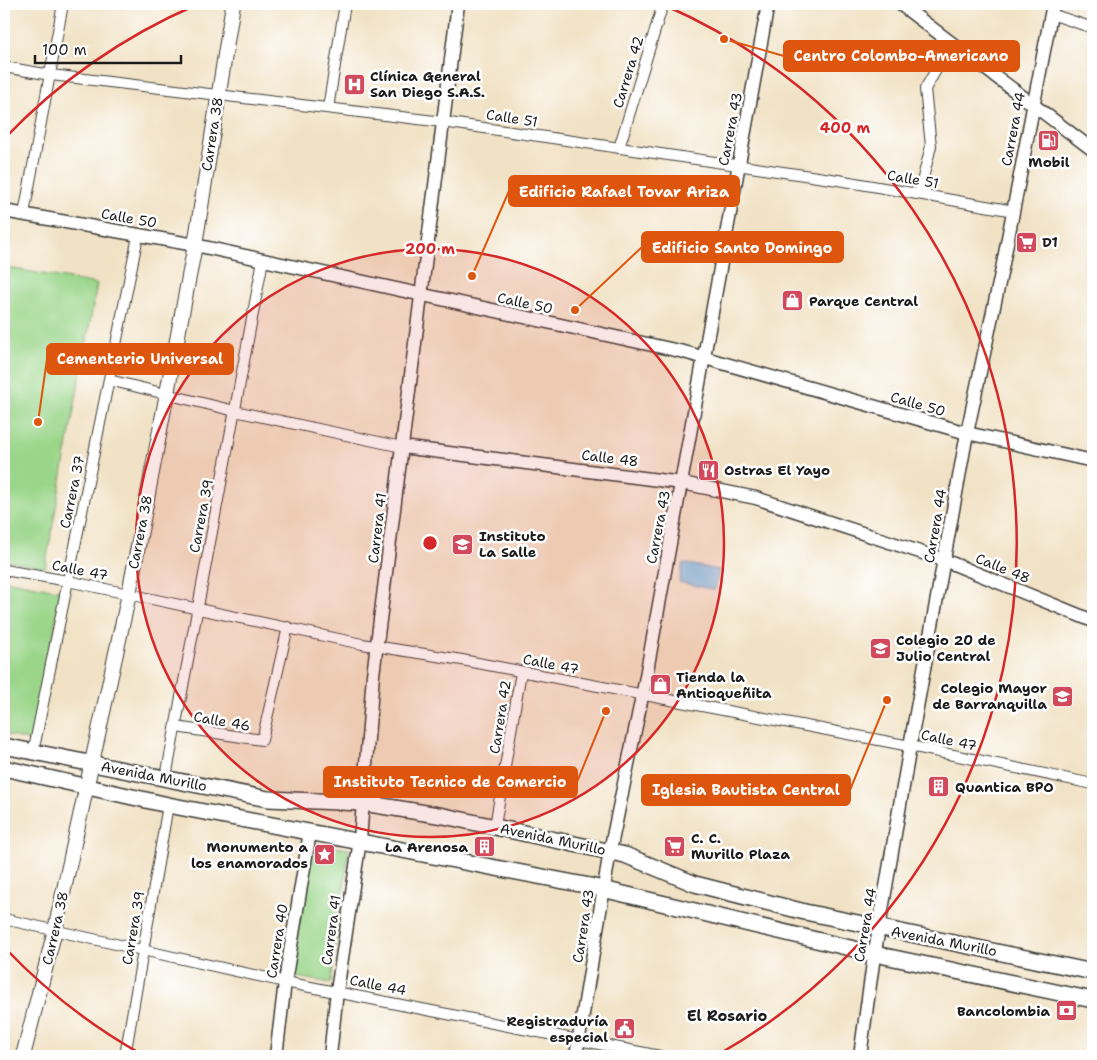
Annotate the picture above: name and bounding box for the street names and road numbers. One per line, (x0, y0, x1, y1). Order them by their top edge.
street label: Carrera 42 (609, 34, 647, 110)
street label: Carrera 44 (997, 90, 1029, 168)
street label: Carrera 43 (714, 91, 746, 167)
street label: Carrera 38 (197, 96, 227, 172)
street label: Calle 51 (485, 105, 539, 131)
street label: Calle 51 (886, 166, 940, 192)
street label: Calle 50 (100, 204, 158, 232)
street label: Calle 50 (496, 288, 554, 318)
street label: Calle 50 (888, 388, 948, 420)
street label: Calle 48 (580, 446, 640, 470)
street label: Carrera 37 (55, 454, 89, 530)
street label: Carrera 39 (185, 478, 217, 554)
street label: Carrera 44 (920, 487, 950, 564)
street label: Carrera 43 (642, 489, 674, 565)
street label: Carrera 41 (364, 492, 390, 564)
street label: Carrera 38 (124, 493, 156, 571)
street label: Calle 48 (973, 549, 1033, 587)
street label: Calle 47 (50, 556, 110, 584)
street label: Calle 47 (521, 650, 581, 678)
street label: Carrera 42 (485, 679, 515, 755)
street label: Calle 46 (192, 707, 252, 735)
street label: Calle 47 (919, 725, 979, 755)
street label: Avenida Murillo (99, 757, 209, 795)
street label: Avenida Murillo (499, 819, 607, 859)
street label: Carrera 44 (850, 886, 880, 963)
street label: Carrera 43 (568, 888, 598, 964)
street label: Carrera 38 (38, 889, 72, 967)
street label: Carrera 39 (118, 890, 148, 966)
street label: Carrera 41 (317, 894, 345, 966)
street label: Carrera 40 (262, 902, 292, 980)
street label: Avenida Murillo (889, 922, 999, 960)
street label: Calle 44 (348, 971, 408, 999)

